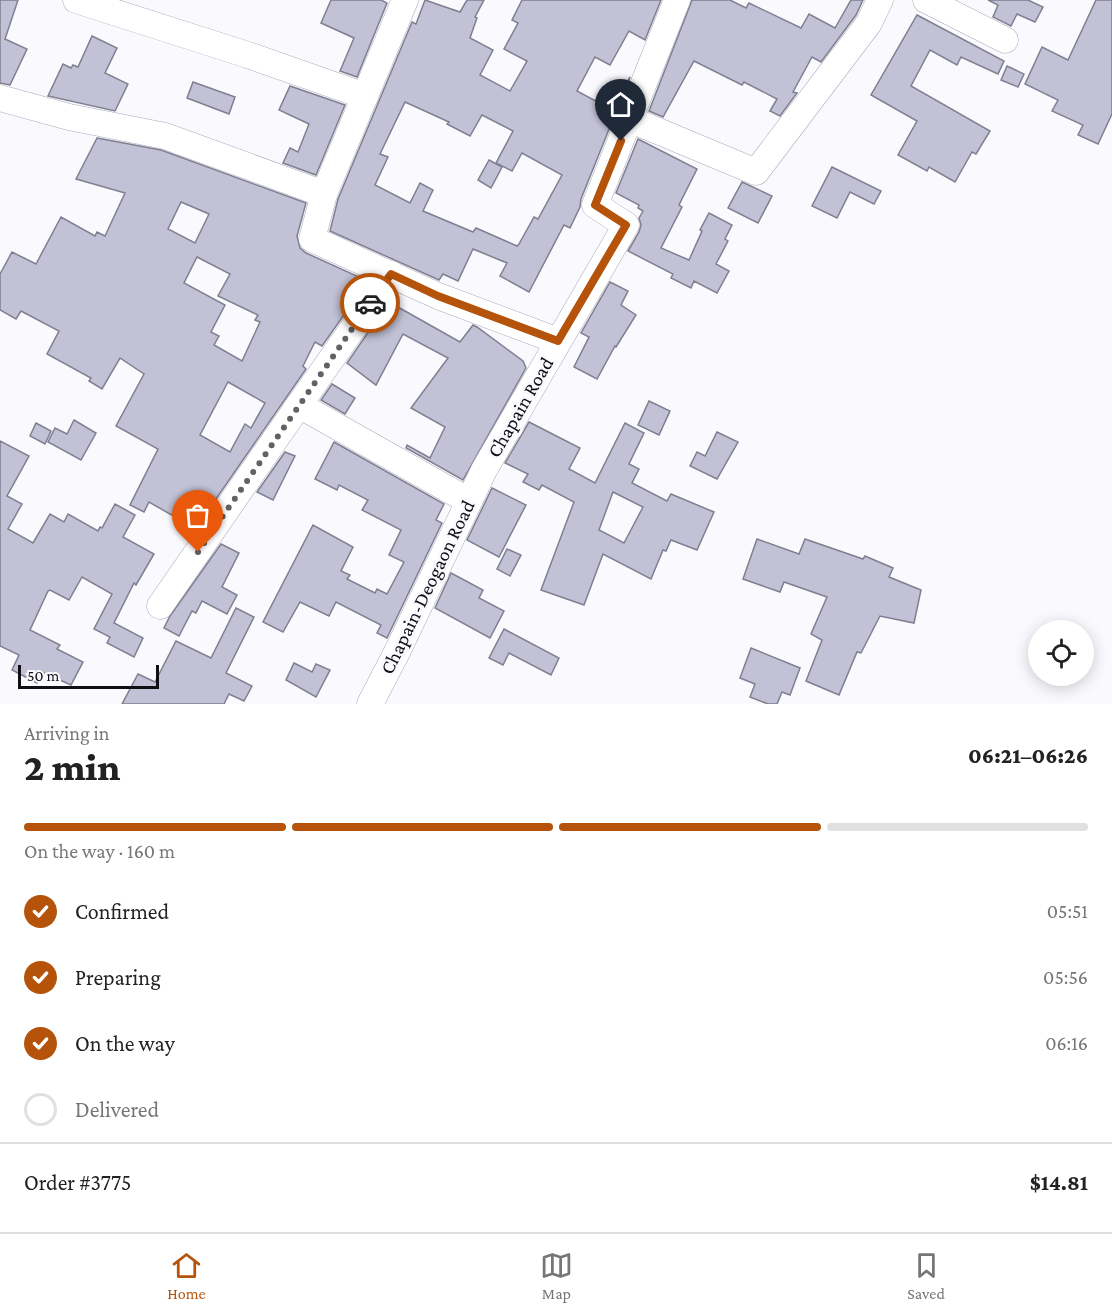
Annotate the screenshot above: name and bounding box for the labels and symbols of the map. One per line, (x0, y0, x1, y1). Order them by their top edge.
pin (595, 79, 646, 141)
courier (340, 273, 400, 333)
street label: Chapain Road (483, 353, 559, 461)
pin (172, 490, 223, 552)
street label: Chapain-Deogaon Road (375, 496, 480, 678)
scale bar (18, 662, 159, 690)

